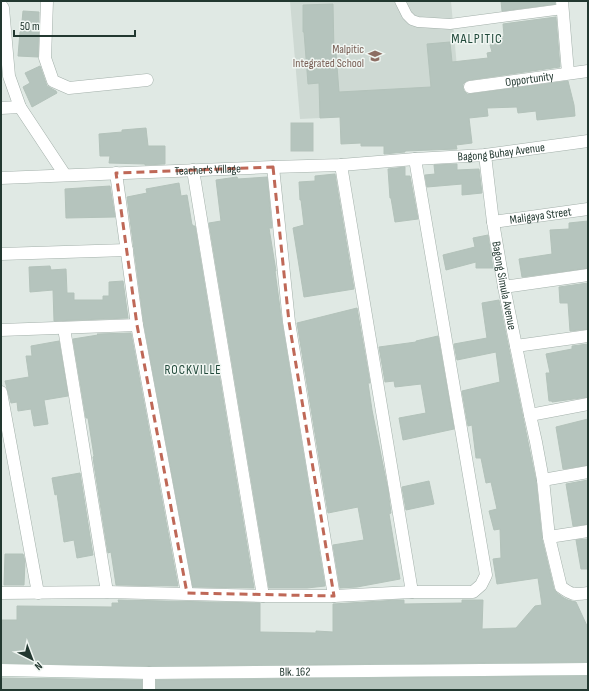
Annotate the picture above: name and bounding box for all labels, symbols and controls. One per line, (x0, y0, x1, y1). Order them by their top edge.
scale bar (14, 12, 135, 38)
text: 50 m (20, 19, 40, 34)
district label: MALPITIC (451, 30, 503, 47)
place label: Malpitic Integrated School (293, 42, 364, 71)
school or university icon: Malpitic Integrated School (367, 48, 383, 64)
street label: Opportunity (504, 69, 555, 90)
street label: Bagong Buhay Avenue (457, 140, 546, 165)
street label: Teacher's Village (174, 161, 241, 179)
street label: Maligaya Street (509, 204, 573, 228)
street label: Bagong Simula Avenue (488, 240, 520, 331)
district label: ROCKVILLE (164, 362, 222, 378)
north arrow (12, 639, 52, 679)
text: N (32, 659, 45, 673)
street label: Blk. 162 (279, 665, 311, 680)

